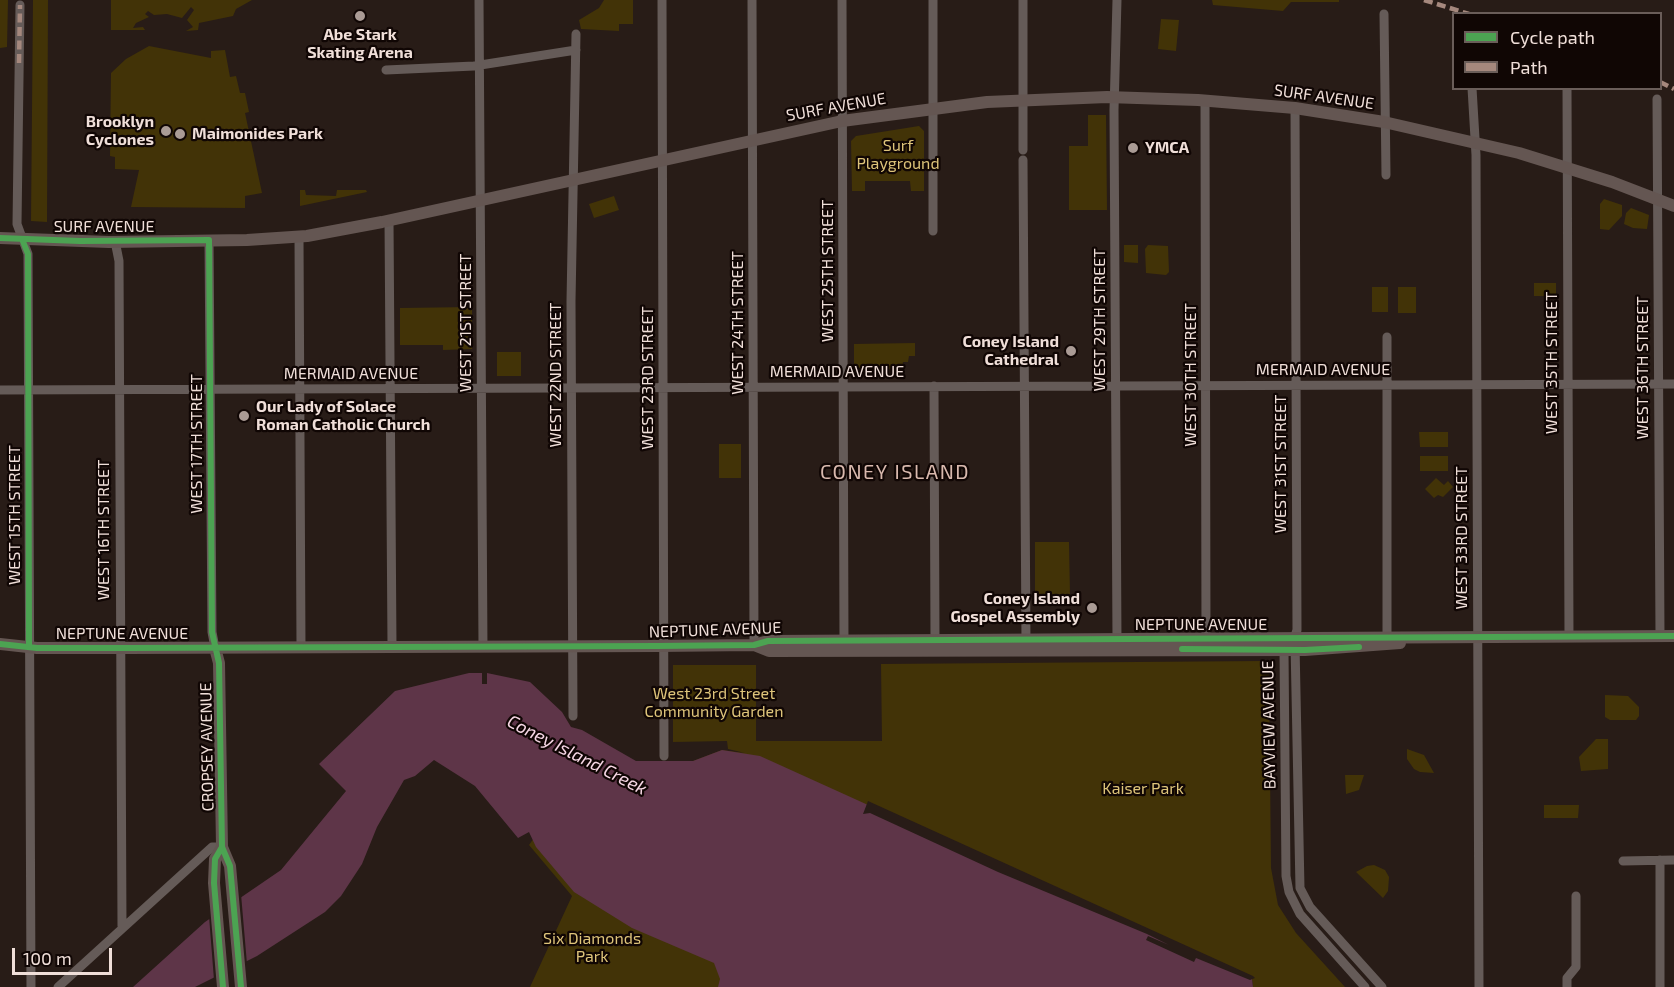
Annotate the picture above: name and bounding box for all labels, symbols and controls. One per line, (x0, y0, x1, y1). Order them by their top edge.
marker: Abe Stark Skating Arena (353, 9, 367, 23)
legend (1452, 12, 1662, 90)
place label: Abe Stark Skating Arena (307, 25, 413, 63)
text: Cycle path (1510, 26, 1595, 48)
text: Path (1510, 56, 1548, 78)
street label: SURF AVENUE (1273, 80, 1375, 114)
street label: SURF AVENUE (785, 89, 887, 125)
place label: Brooklyn Cyclones (86, 112, 154, 150)
marker: Brooklyn Cyclones (159, 124, 173, 138)
place label: Maimonides Park (192, 124, 323, 144)
marker: Maimonides Park (173, 127, 187, 141)
park label: Surf Playground (856, 136, 940, 174)
place label: YMCA (1145, 138, 1189, 158)
marker: YMCA (1126, 141, 1140, 155)
street label: WEST 25TH STREET (818, 200, 838, 342)
street label: SURF AVENUE (54, 217, 154, 237)
street label: WEST 29TH STREET (1090, 248, 1110, 392)
street label: WEST 24TH STREET (728, 251, 748, 395)
street label: WEST 21ST STREET (456, 254, 476, 392)
street label: WEST 35TH STREET (1542, 292, 1562, 434)
street label: WEST 36TH STREET (1633, 297, 1653, 439)
street label: WEST 22ND STREET (546, 303, 566, 447)
street label: WEST 30TH STREET (1181, 303, 1201, 447)
street label: WEST 23RD STREET (638, 306, 658, 450)
place label: Coney Island Cathedral (962, 332, 1059, 370)
marker: Coney Island Cathedral (1064, 344, 1078, 358)
street label: MERMAID AVENUE (1256, 360, 1390, 380)
street label: MERMAID AVENUE (770, 362, 904, 382)
street label: MERMAID AVENUE (284, 364, 418, 384)
street label: WEST 17TH STREET (187, 374, 207, 514)
street label: WEST 31ST STREET (1271, 395, 1291, 533)
place label: Our Lady of Solace Roman Catholic Church (256, 397, 430, 435)
marker: Our Lady of Solace Roman Catholic Church (237, 409, 251, 423)
street label: WEST 15TH STREET (5, 445, 25, 585)
street label: WEST 16TH STREET (94, 460, 114, 600)
district label: CONEY ISLAND (820, 460, 970, 484)
street label: WEST 33RD STREET (1452, 466, 1472, 610)
place label: Coney Island Gospel Assembly (950, 589, 1080, 627)
marker: Coney Island Gospel Assembly (1085, 601, 1099, 615)
street label: NEPTUNE AVENUE (1135, 615, 1267, 635)
street label: NEPTUNE AVENUE (648, 618, 782, 642)
street label: NEPTUNE AVENUE (56, 624, 188, 644)
street label: BAYVIEW AVENUE (1258, 660, 1280, 790)
street label: CROPSEY AVENUE (196, 682, 218, 812)
park label: West 23rd Street Community Garden (645, 684, 783, 722)
water label: Coney Island Creek (503, 710, 651, 800)
park label: Kaiser Park (1102, 779, 1184, 799)
park label: Six Diamonds Park (543, 929, 641, 967)
scale bar (15, 936, 116, 974)
text: 100 m (23, 947, 72, 969)

